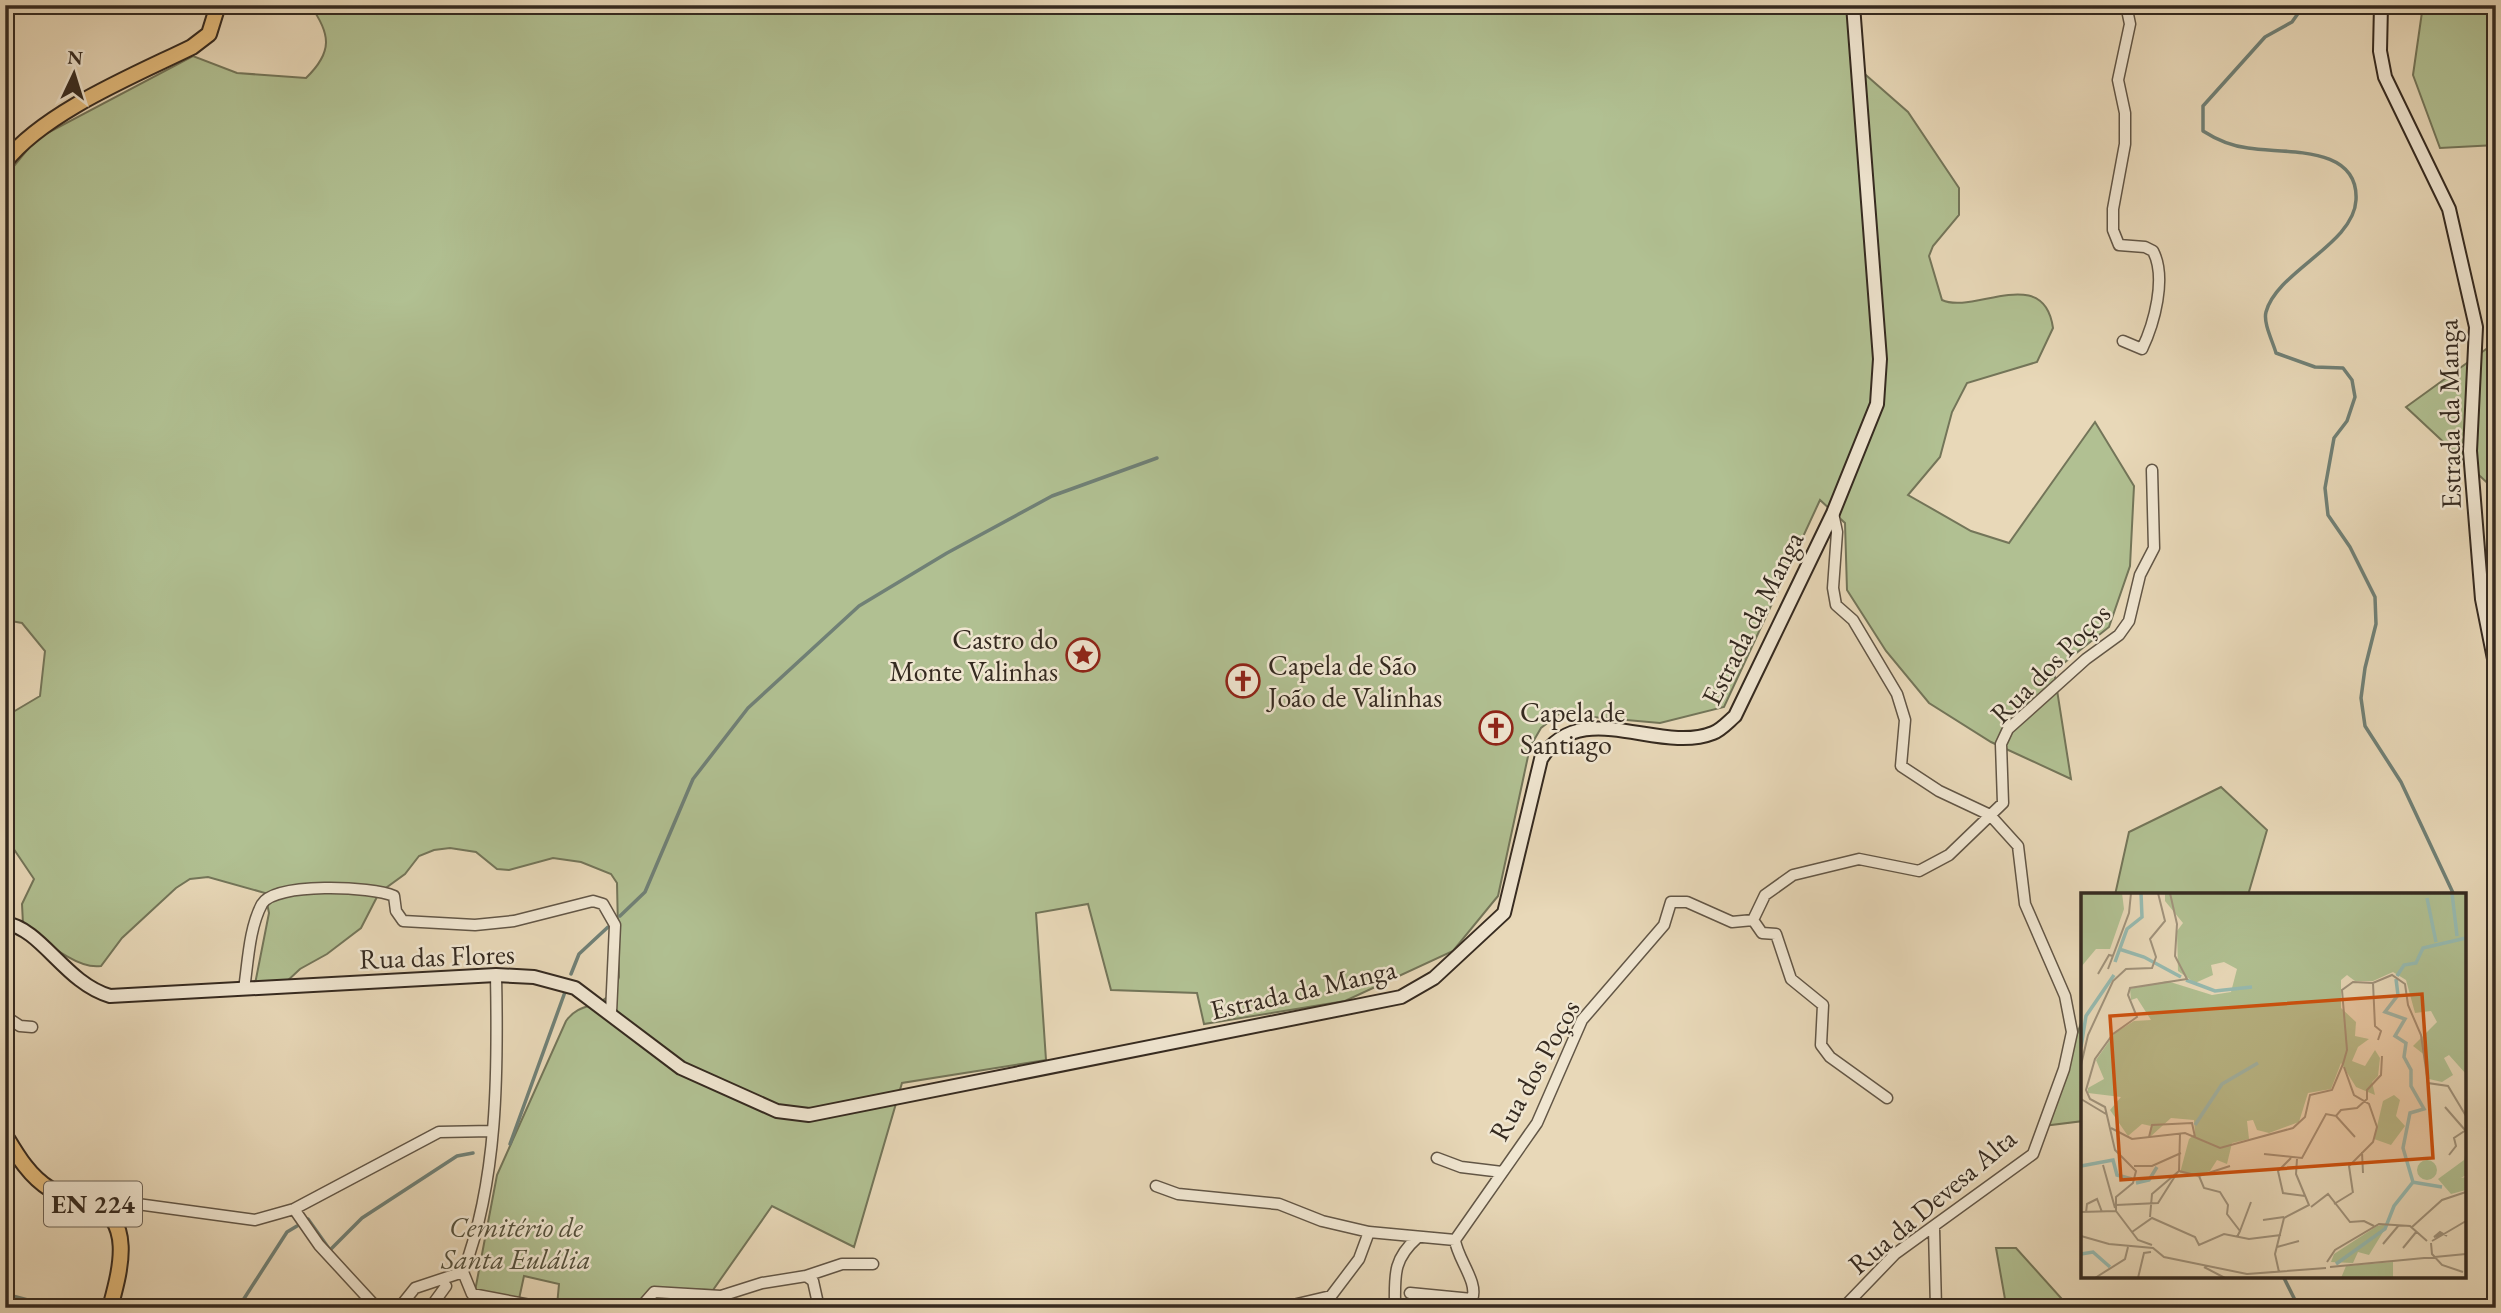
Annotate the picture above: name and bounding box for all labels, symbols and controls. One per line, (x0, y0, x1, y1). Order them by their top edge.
north arrow (38, 38, 108, 108)
text: N (67, 45, 84, 71)
street label: Estrada da Manga (2429, 318, 2469, 509)
street label: Estrada da Manga (1693, 524, 1812, 711)
street label: Rua dos Poços (1982, 595, 2118, 731)
place label: Castro do Monte Valinhas (889, 621, 1058, 689)
place icon: Castro do Monte Valinhas (1064, 636, 1102, 674)
place label: Capela de São João de Valinhas (1266, 647, 1442, 715)
church icon: Capela de São João de Valinhas (1224, 662, 1262, 700)
place label: Capela de Santiago (1520, 694, 1625, 762)
church icon: Capela de Santiago (1477, 709, 1515, 747)
inset map (2081, 893, 2466, 1278)
street label: Rua das Flores (359, 935, 515, 977)
street label: Estrada da Manga (1206, 950, 1400, 1028)
street label: Rua dos Poços (1480, 993, 1588, 1147)
street label: Rua da Devesa Alta (1840, 1120, 2024, 1282)
road number: EN 224 (44, 1182, 142, 1226)
park label: Cemitério de Santa Eulália (440, 1209, 591, 1277)

